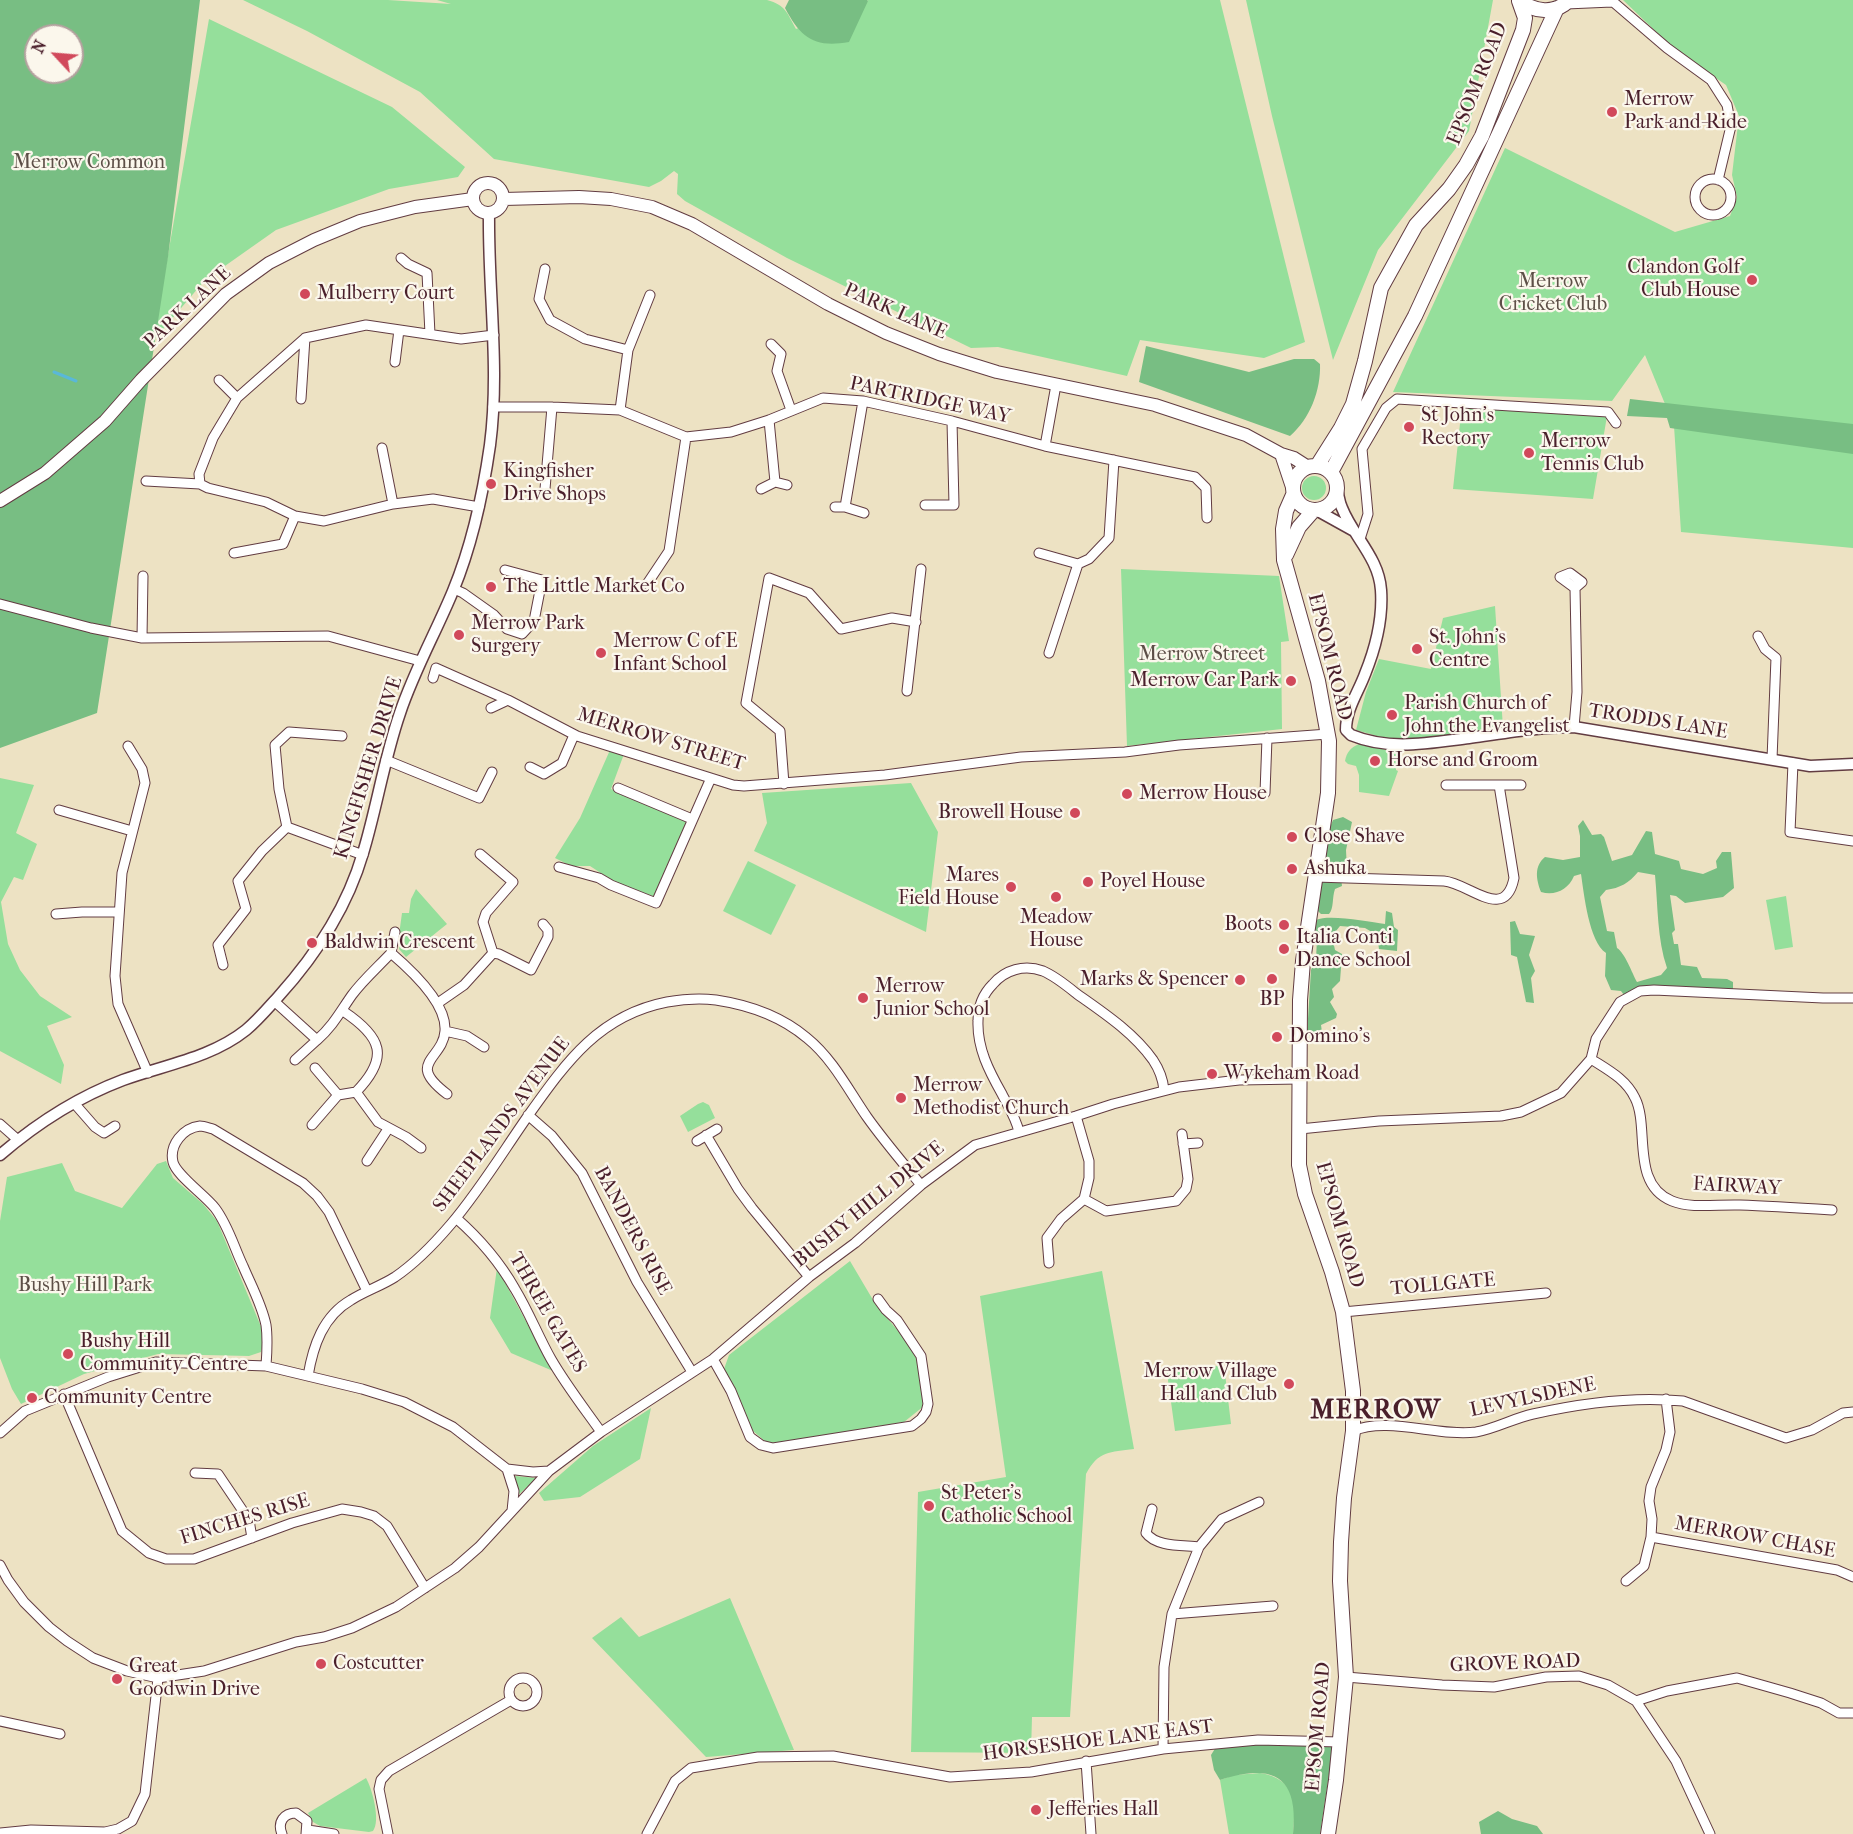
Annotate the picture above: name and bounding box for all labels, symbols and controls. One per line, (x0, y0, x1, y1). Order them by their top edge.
street label: EPSOM ROAD (1442, 19, 1514, 149)
north arrow (24, 24, 84, 84)
text: N (28, 37, 50, 56)
place label: Merrow Park-and-Ride (1624, 88, 1747, 135)
marker: Merrow Park-and-Ride (1605, 105, 1619, 119)
park label: Merrow Common (13, 151, 165, 175)
place label: Clandon Golf Club House (1627, 256, 1740, 303)
street label: PARK LANE (139, 262, 237, 354)
park label: Merrow Cricket Club (1499, 270, 1607, 317)
marker: Clandon Golf Club House (1745, 273, 1759, 287)
street label: PARK LANE (840, 279, 950, 345)
place label: Mulberry Court (317, 282, 455, 306)
marker: Mulberry Court (298, 287, 312, 301)
street label: PARTRIDGE WAY (847, 372, 1013, 430)
place label: St John's Rectory (1421, 404, 1494, 451)
marker: St John's Rectory (1402, 420, 1416, 434)
place label: Merrow Tennis Club (1541, 430, 1644, 477)
marker: Merrow Tennis Club (1522, 446, 1536, 460)
place label: Kingfisher Drive Shops (503, 460, 606, 507)
marker: Kingfisher Drive Shops (484, 477, 498, 491)
place label: The Little Market Co (503, 575, 685, 599)
marker: The Little Market Co (484, 580, 498, 594)
street label: EPSOM ROAD (1302, 591, 1356, 723)
place label: Merrow Park Surgery (471, 612, 585, 659)
place label: St. John's Centre (1429, 626, 1506, 673)
marker: Merrow Park Surgery (452, 628, 466, 642)
place label: Merrow C of E Infant School (613, 630, 738, 677)
marker: St. John's Centre (1410, 642, 1424, 656)
park label: Merrow Street (1139, 643, 1265, 667)
marker: Merrow C of E Infant School (594, 646, 608, 660)
place label: Merrow Car Park (1130, 669, 1279, 693)
street label: KINGFISHER DRIVE (330, 674, 408, 862)
marker: Merrow Car Park (1284, 674, 1298, 688)
place label: Parish Church of John the Evangelist (1404, 692, 1570, 739)
street label: TRODDS LANE (1587, 699, 1729, 745)
street label: MERROW STREET (574, 703, 748, 777)
marker: Parish Church of John the Evangelist (1385, 708, 1399, 722)
place label: Horse and Groom (1387, 749, 1538, 773)
marker: Horse and Groom (1368, 754, 1382, 768)
place label: Merrow House (1139, 782, 1267, 806)
marker: Merrow House (1120, 787, 1134, 801)
place label: Browell House (938, 801, 1063, 825)
marker: Browell House (1068, 806, 1082, 820)
place label: Close Shave (1304, 825, 1405, 849)
marker: Close Shave (1285, 830, 1299, 844)
place label: Ashuka (1304, 857, 1366, 881)
marker: Ashuka (1285, 862, 1299, 876)
place label: Mares Field House (898, 864, 999, 911)
place label: Poyel House (1100, 870, 1205, 894)
marker: Poyel House (1081, 875, 1095, 889)
marker: Mares Field House (1004, 880, 1018, 894)
marker: Meadow House (1049, 890, 1063, 904)
place label: Meadow House (1020, 906, 1092, 953)
place label: Boots (1224, 913, 1272, 937)
marker: Boots (1277, 918, 1291, 932)
place label: Italia Conti Dance School (1296, 926, 1411, 973)
place label: Baldwin Crescent (324, 931, 475, 955)
marker: Baldwin Crescent (305, 936, 319, 950)
marker: Italia Conti Dance School (1277, 942, 1291, 956)
place label: Marks & Spencer (1080, 968, 1228, 992)
marker: BP (1265, 972, 1279, 986)
marker: Marks & Spencer (1233, 973, 1247, 987)
place label: Merrow Junior School (875, 975, 990, 1022)
place label: BP (1260, 988, 1284, 1012)
marker: Merrow Junior School (856, 991, 870, 1005)
place label: Domino's (1289, 1025, 1370, 1049)
marker: Domino's (1270, 1030, 1284, 1044)
street label: SHEEPLANDS AVENUE (428, 1033, 576, 1217)
place label: Wykeham Road (1224, 1062, 1359, 1086)
marker: Wykeham Road (1205, 1067, 1219, 1081)
place label: Merrow Methodist Church (913, 1074, 1069, 1121)
marker: Merrow Methodist Church (894, 1091, 908, 1105)
street label: BUSHY HILL DRIVE (789, 1137, 949, 1273)
street label: EPSOM ROAD (1309, 1159, 1369, 1291)
street label: BANDERS RISE (588, 1163, 676, 1299)
street label: FAIRWAY (1692, 1173, 1782, 1201)
street label: THREE GATES (503, 1248, 591, 1378)
street label: TOLLGATE (1389, 1268, 1497, 1302)
park label: Bushy Hill Park (18, 1274, 152, 1298)
place label: Bushy Hill Community Centre (80, 1330, 248, 1377)
marker: Bushy Hill Community Centre (61, 1347, 75, 1361)
place label: Merrow Village Hall and Club (1143, 1360, 1277, 1407)
street label: LEVYLSDENE (1468, 1373, 1598, 1423)
marker: Merrow Village Hall and Club (1282, 1377, 1296, 1391)
place label: Community Centre (44, 1386, 212, 1410)
marker: Community Centre (25, 1391, 39, 1405)
district label: MERROW (1310, 1396, 1442, 1428)
place label: St Peter's Catholic School (941, 1482, 1072, 1529)
street label: FINCHES RISE (177, 1489, 313, 1551)
marker: St Peter's Catholic School (922, 1499, 936, 1513)
street label: MERROW CHASE (1673, 1512, 1837, 1564)
street label: GROVE ROAD (1449, 1650, 1581, 1678)
place label: Costcutter (333, 1652, 424, 1676)
place label: Great Goodwin Drive (129, 1655, 260, 1702)
marker: Costcutter (314, 1657, 328, 1671)
street label: EPSOM ROAD (1301, 1661, 1337, 1793)
marker: Great Goodwin Drive (110, 1672, 124, 1686)
street label: HORSESHOE LANE EAST (981, 1715, 1215, 1767)
place label: Jefferies Hall (1048, 1798, 1159, 1822)
marker: Jefferies Hall (1029, 1803, 1043, 1817)

